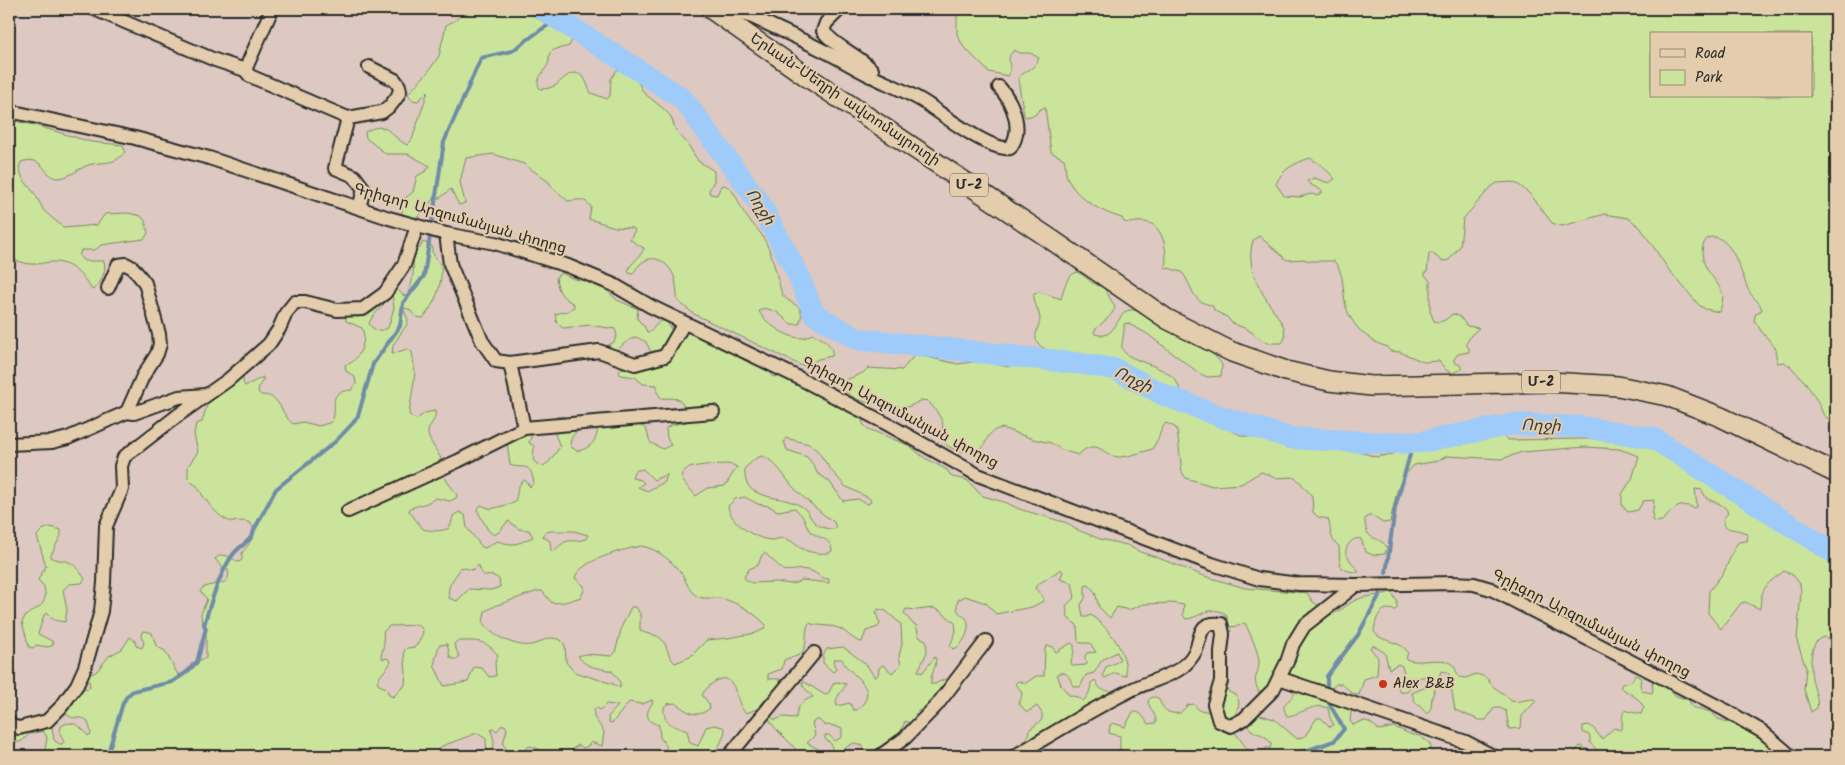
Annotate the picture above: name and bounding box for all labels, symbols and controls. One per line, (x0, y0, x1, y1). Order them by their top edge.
street label: Երևան-Մեղրի ավտոմայրուղի (745, 27, 945, 173)
legend (1650, 32, 1812, 98)
text: Road (1695, 42, 1726, 66)
text: Park (1695, 66, 1723, 90)
road number: Մ-2 (950, 174, 988, 196)
street label: Գրիգոր Արզումանյան փողոց (351, 177, 569, 261)
water label: Ողջի (739, 184, 781, 231)
street label: Գրիգոր Արզումանյան փողոց (797, 351, 1003, 475)
water label: Ողջի (1110, 360, 1157, 400)
road number: Մ-2 (1522, 371, 1560, 394)
water label: Ողջի (1521, 413, 1562, 439)
street label: Գրիգոր Արզումանյան փողոց (1487, 563, 1695, 685)
place label: Alex B&B (1393, 672, 1455, 696)
marker: Alex B&B (1377, 678, 1389, 690)

